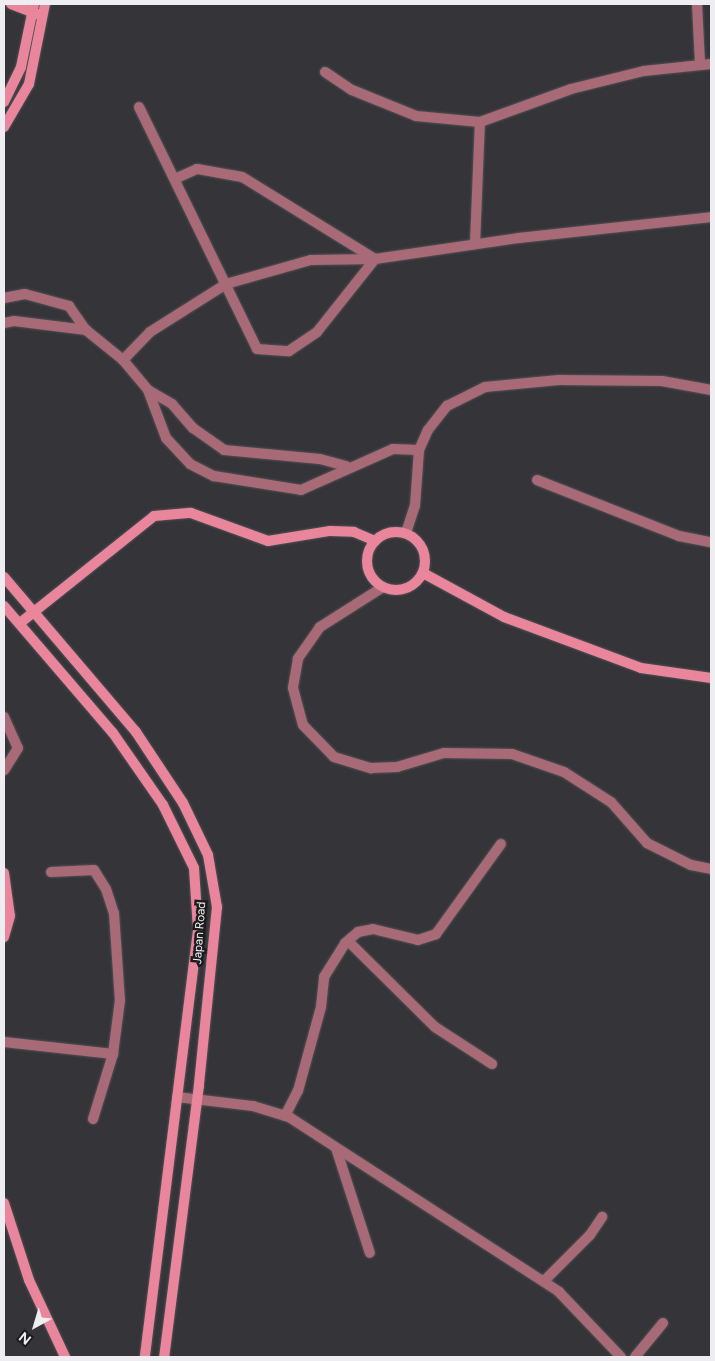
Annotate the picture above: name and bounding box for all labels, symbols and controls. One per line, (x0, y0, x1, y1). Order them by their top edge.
street label: Japan Road (191, 901, 209, 965)
north arrow (10, 1301, 60, 1351)
text: N (16, 1328, 35, 1348)

